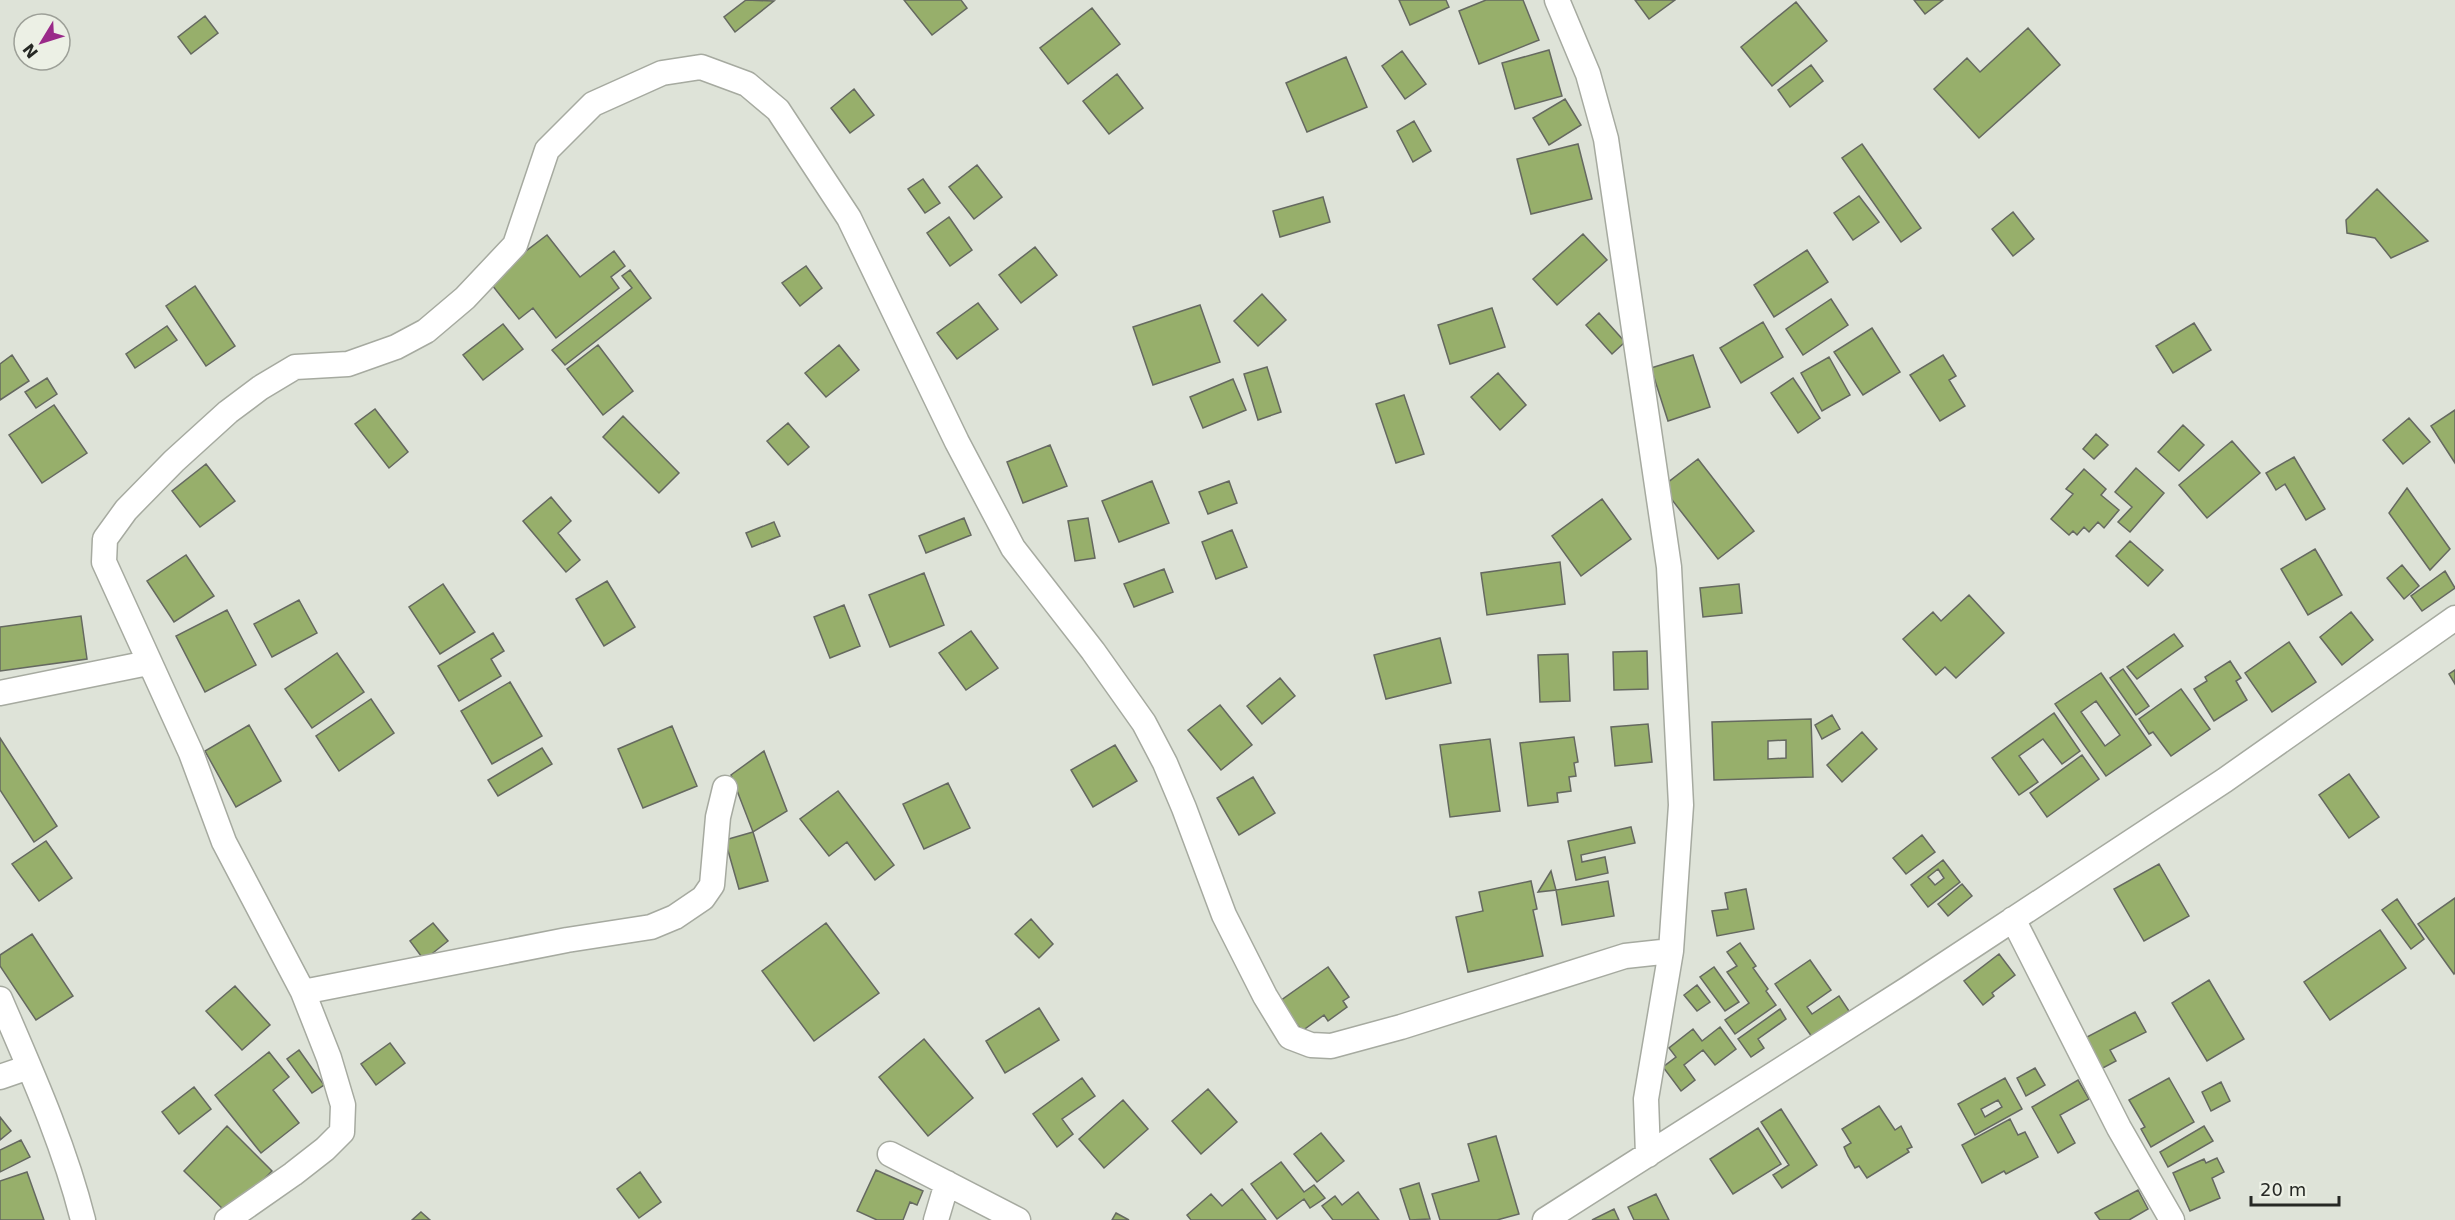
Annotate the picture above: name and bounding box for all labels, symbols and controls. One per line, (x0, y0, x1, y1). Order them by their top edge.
north arrow (12, 12, 72, 72)
text: N (19, 40, 42, 62)
scale bar (2251, 1169, 2340, 1207)
text: 20 m (2260, 1179, 2306, 1200)

